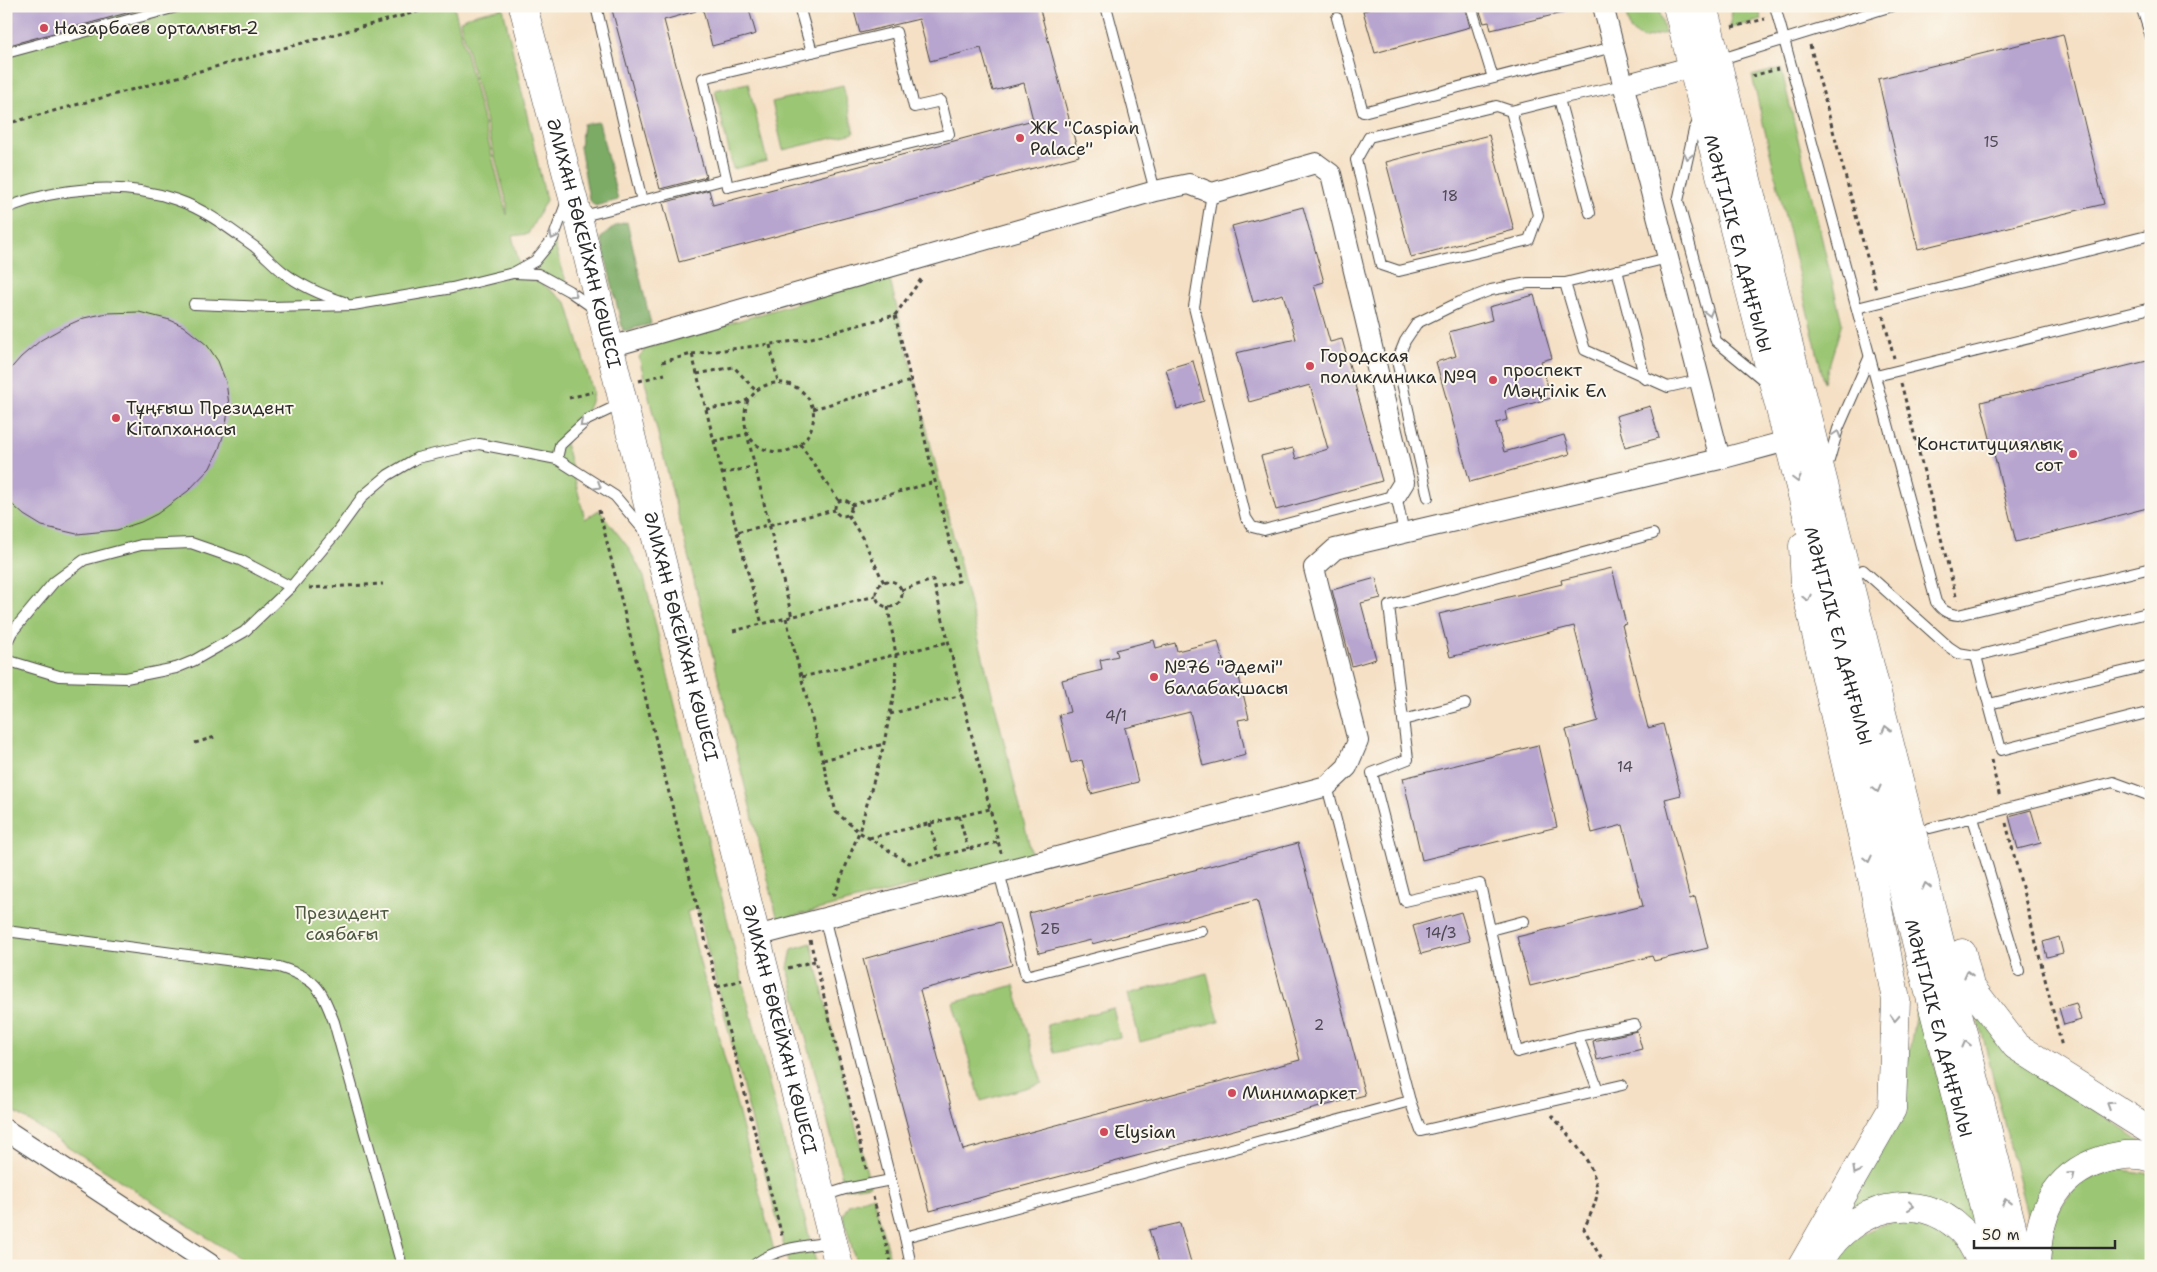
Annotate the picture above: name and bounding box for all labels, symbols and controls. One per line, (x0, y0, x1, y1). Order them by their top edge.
place label: Назарбаев орталығы-2 (54, 16, 259, 40)
marker: Назарбаев орталығы-2 (38, 22, 50, 34)
street label: ӘЛИХАН БӨКЕЙХАН КӨШЕСІ (541, 116, 626, 371)
place label: ЖК "Caspian Palace" (1030, 116, 1140, 161)
marker: ЖК "Caspian Palace" (1014, 132, 1026, 144)
street label: МӘҢГІЛІК ЕЛ ДАҢҒЫЛЫ (1698, 132, 1777, 355)
house number: 15 (1983, 132, 1999, 152)
one-way arrow (1683, 151, 1694, 160)
house number: 18 (1442, 186, 1458, 206)
one-way arrow (549, 231, 559, 240)
one-way arrow (569, 288, 578, 298)
one-way arrow (1703, 309, 1713, 317)
place label: Городская поликлиника №9 (1320, 344, 1477, 389)
place label: проспект Мәңгілік Ел (1503, 358, 1606, 403)
marker: Городская поликлиника №9 (1304, 360, 1316, 372)
marker: проспект Мәңгілік Ел (1487, 374, 1499, 386)
place label: Тұңғыш Президент Кітапханасы (126, 396, 295, 441)
marker: Тұңғыш Президент Кітапханасы (110, 412, 122, 424)
one-way arrow (580, 419, 589, 428)
one-way arrow (1831, 430, 1841, 438)
place label: Конституциялық сот (1917, 432, 2064, 477)
marker: Конституциялық сот (2067, 448, 2079, 460)
one-way arrow (1791, 474, 1802, 483)
one-way arrow (592, 479, 601, 489)
street label: ӘЛИХАН БӨКЕЙХАН КӨШЕСІ (638, 509, 724, 764)
street label: МӘҢГІЛІК ЕЛ ДАҢҒЫЛЫ (1799, 524, 1877, 747)
one-way arrow (1801, 594, 1812, 603)
place label: №76 "Әдемі" балабақшасы (1164, 655, 1288, 700)
marker: №76 "Әдемі" балабақшасы (1148, 671, 1160, 683)
house number: 4/1 (1105, 706, 1127, 726)
one-way arrow (1882, 725, 1892, 733)
house number: 14 (1617, 757, 1633, 777)
one-way arrow (1871, 784, 1881, 792)
one-way arrow (1862, 854, 1872, 863)
one-way arrow (1922, 883, 1932, 891)
park label: Президент саябағы (295, 901, 390, 946)
street label: ӘЛИХАН БӨКЕЙХАН КӨШЕСІ (737, 902, 822, 1157)
street label: МӘҢГІЛІК ЕЛ ДАҢҒЫЛЫ (1899, 917, 1978, 1140)
house number: 2Б (1040, 919, 1060, 939)
house number: 14/3 (1425, 923, 1457, 943)
one-way arrow (1963, 971, 1973, 979)
house number: 2 (1314, 1015, 1324, 1035)
one-way arrow (1890, 1015, 1901, 1023)
one-way arrow (1961, 1040, 1972, 1048)
place label: Минимаркет (1242, 1081, 1358, 1105)
marker: Минимаркет (1226, 1087, 1238, 1099)
one-way arrow (2106, 1101, 2115, 1111)
place label: Elysian (1114, 1120, 1176, 1144)
marker: Elysian (1098, 1126, 1110, 1138)
one-way arrow (1853, 1166, 1863, 1175)
one-way arrow (2067, 1172, 2076, 1181)
one-way arrow (2001, 1197, 2012, 1206)
one-way arrow (1908, 1200, 1916, 1211)
scale bar (1974, 1217, 2116, 1249)
text: 50 m (1982, 1225, 2020, 1245)

